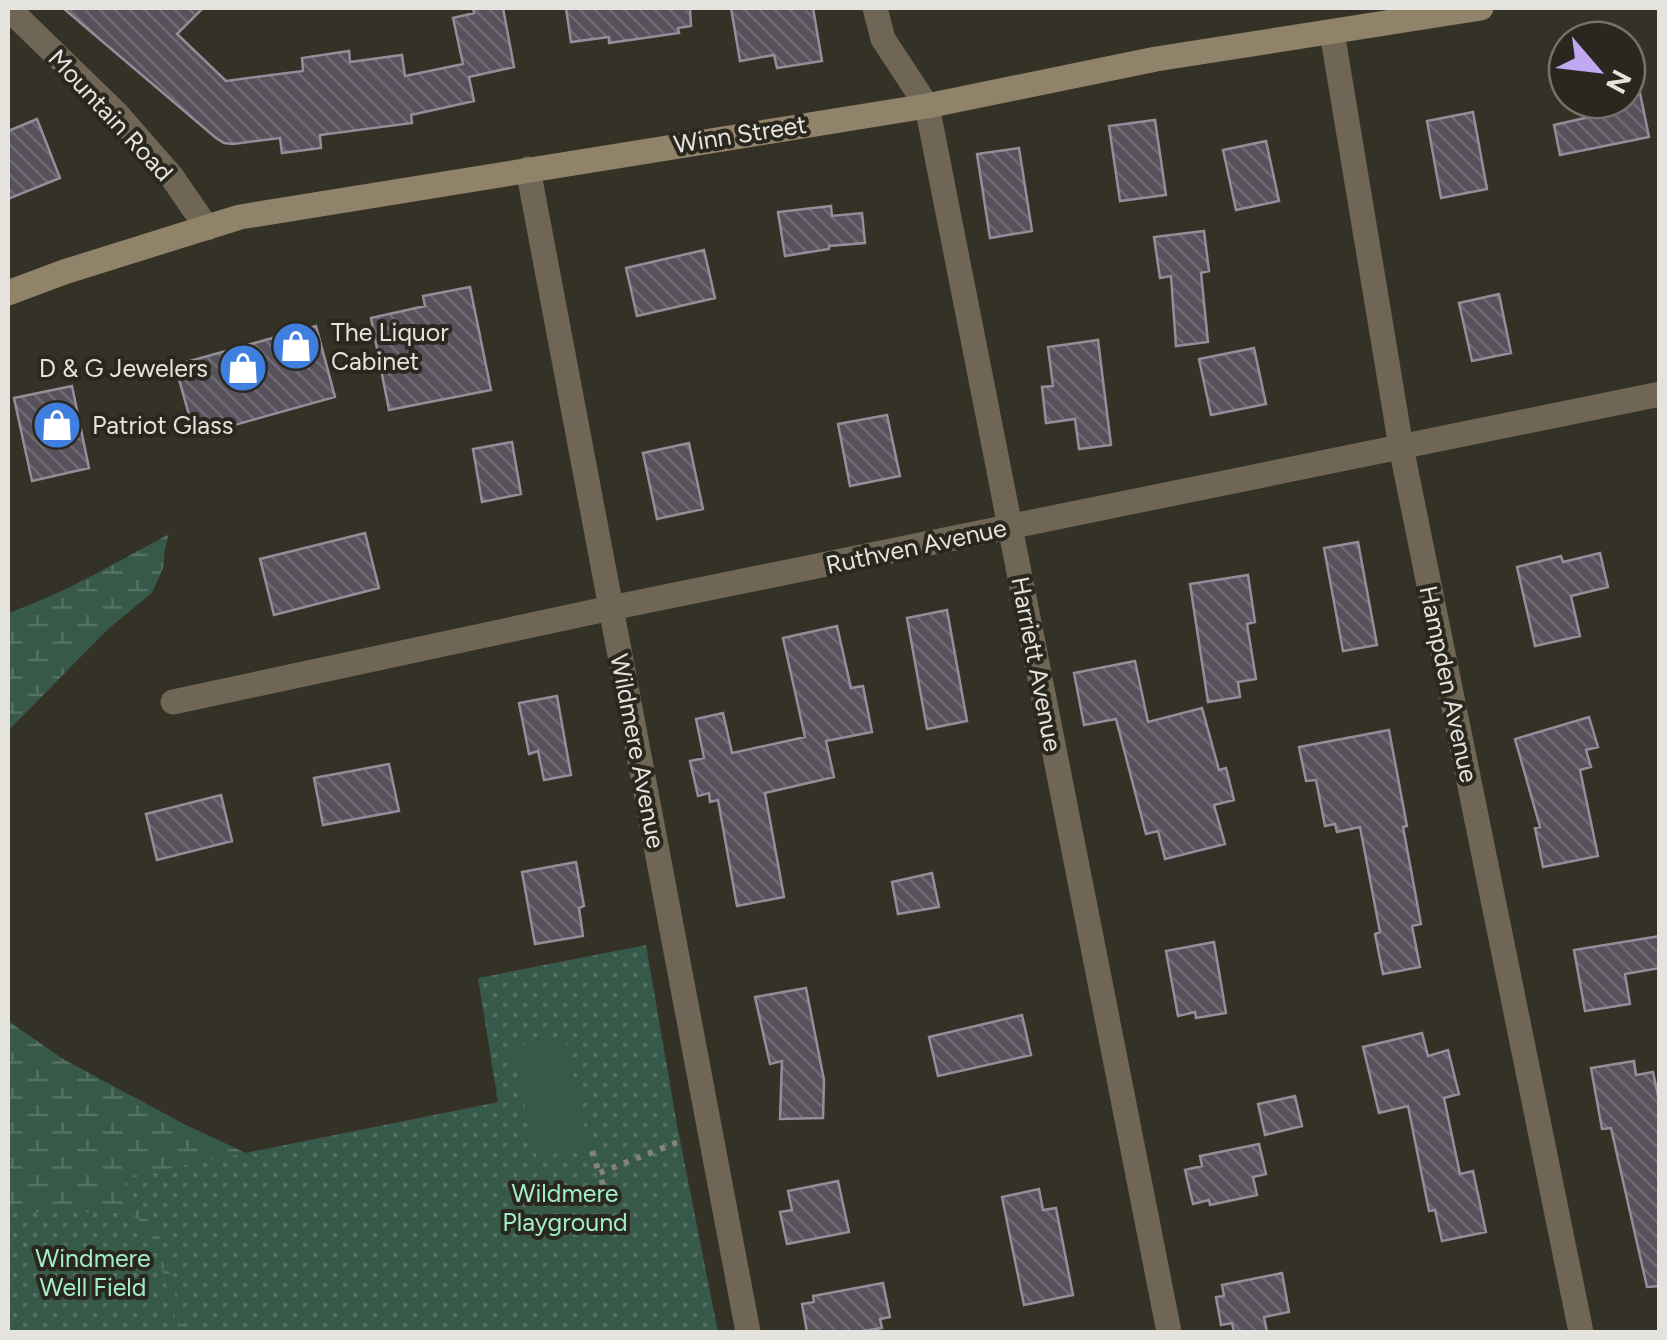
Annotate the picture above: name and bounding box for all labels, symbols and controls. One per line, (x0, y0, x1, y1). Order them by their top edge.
north arrow (1547, 20, 1647, 120)
street label: Mountain Road (42, 43, 180, 187)
text: N (1599, 64, 1639, 99)
street label: Winn Street (672, 109, 808, 159)
place label: The Liquor Cabinet (331, 317, 449, 376)
shop icon: The Liquor Cabinet (270, 320, 322, 372)
shop icon: D & G Jewelers (217, 342, 269, 394)
place label: D & G Jewelers (39, 353, 208, 383)
shop icon: Patriot Glass (31, 399, 83, 451)
place label: Patriot Glass (92, 410, 233, 440)
street label: Ruthven Avenue (823, 512, 1009, 580)
street label: Harriett Avenue (1005, 574, 1069, 754)
street label: Hampden Avenue (1413, 583, 1485, 785)
street label: Wildmere Avenue (604, 651, 672, 851)
park label: Wildmere Playground (502, 1178, 628, 1237)
park label: Windmere Well Field (35, 1243, 151, 1302)

